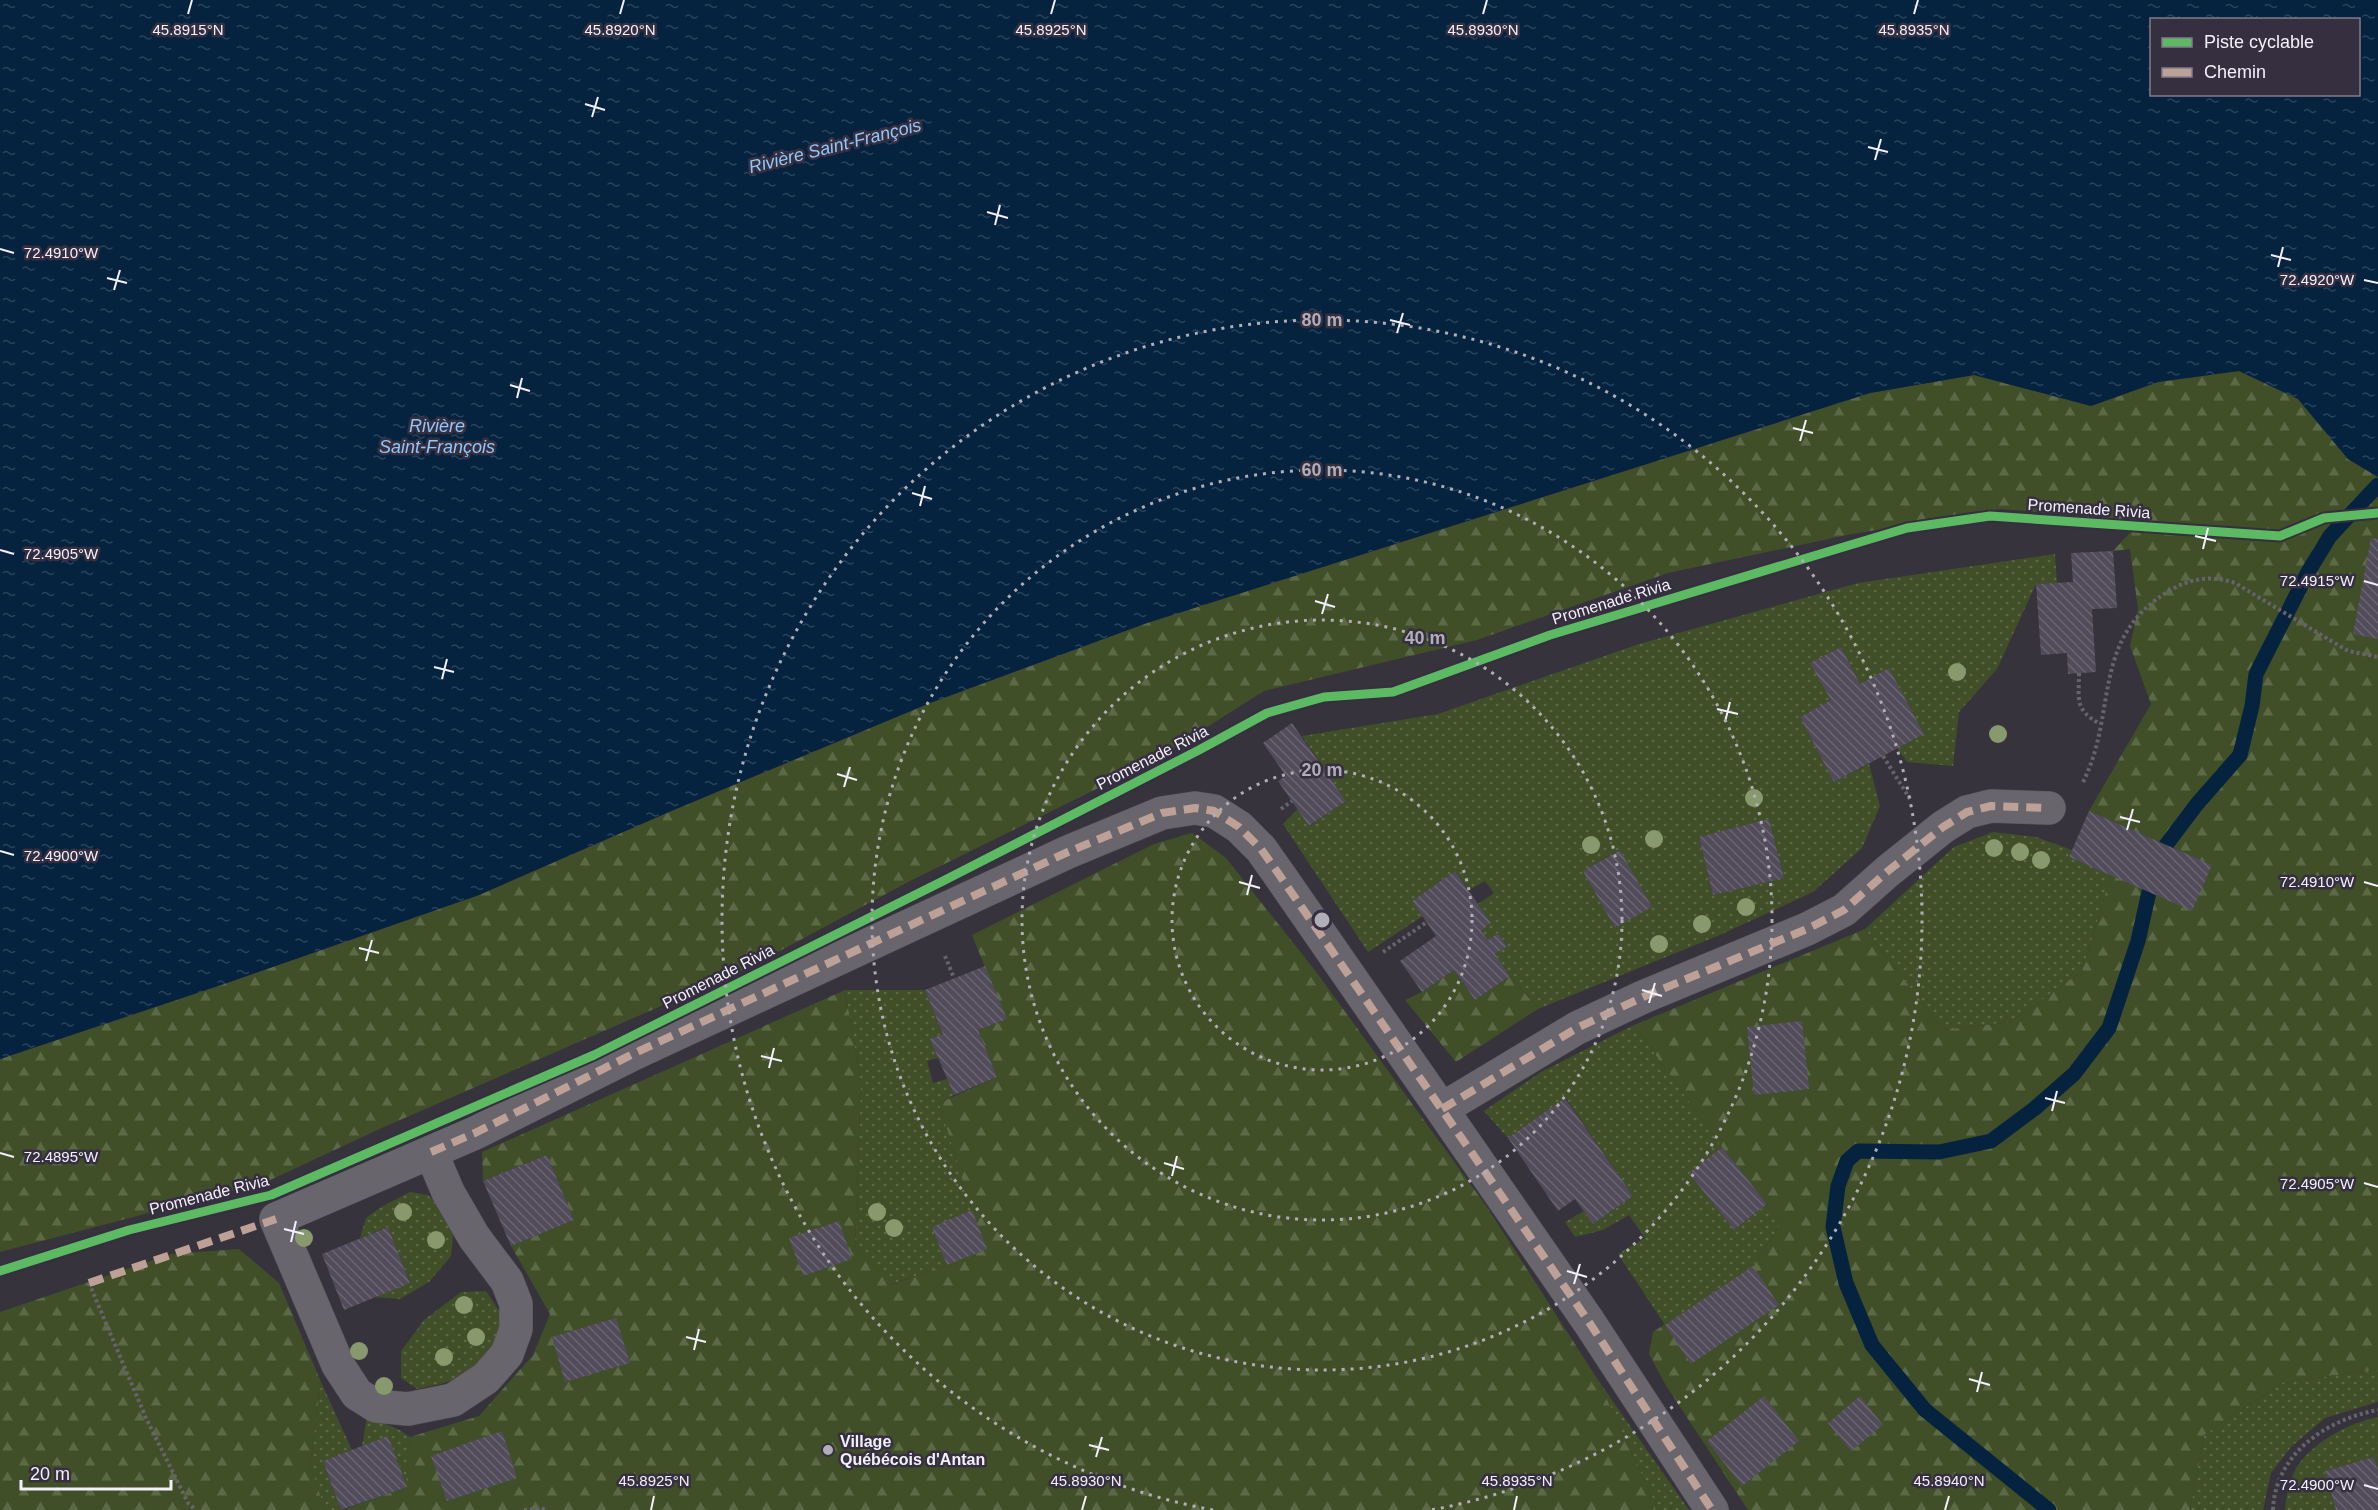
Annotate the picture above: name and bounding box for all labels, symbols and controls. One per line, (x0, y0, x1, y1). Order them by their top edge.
legend (2150, 18, 2360, 96)
text: 45.8915°N (152, 21, 224, 38)
text: 45.8920°N (584, 21, 656, 38)
text: 45.8925°N (1015, 21, 1087, 38)
text: 45.8930°N (1447, 21, 1519, 38)
text: 45.8935°N (1878, 21, 1950, 38)
text: Piste cyclable (2204, 32, 2314, 52)
text: Chemin (2204, 62, 2266, 82)
water label: Rivière Saint-François (747, 115, 923, 177)
text: 72.4910°W (24, 244, 99, 261)
text: 72.4920°W (2280, 271, 2355, 288)
text: 80 m (1301, 310, 1343, 330)
water label: Rivière Saint-François (379, 416, 495, 457)
text: 60 m (1301, 460, 1343, 480)
street label: Promenade Rivia (2027, 496, 2151, 521)
text: 72.4905°W (24, 545, 99, 562)
text: 72.4915°W (2280, 572, 2355, 589)
street label: Promenade Rivia (1550, 575, 1672, 628)
text: 40 m (1404, 628, 1446, 648)
street label: Promenade Rivia (1094, 722, 1211, 793)
text: 20 m (1301, 760, 1343, 780)
text: 72.4900°W (24, 847, 99, 864)
text: 72.4910°W (2280, 873, 2355, 890)
centre of rings (1312, 910, 1332, 930)
street label: Promenade Rivia (660, 941, 777, 1012)
text: 72.4895°W (24, 1148, 99, 1165)
street label: Promenade Rivia (148, 1171, 271, 1218)
text: 72.4905°W (2280, 1175, 2355, 1192)
place label: Village Québécois d'Antan (840, 1433, 985, 1468)
marker: Village Québécois d'Antan (821, 1443, 835, 1457)
scale bar (21, 1453, 171, 1491)
text: 20 m (30, 1464, 70, 1484)
text: 45.8925°N (618, 1472, 690, 1489)
text: 45.8930°N (1050, 1472, 1122, 1489)
text: 45.8935°N (1481, 1472, 1553, 1489)
text: 45.8940°N (1913, 1472, 1985, 1489)
text: 72.4900°W (2280, 1476, 2355, 1493)

